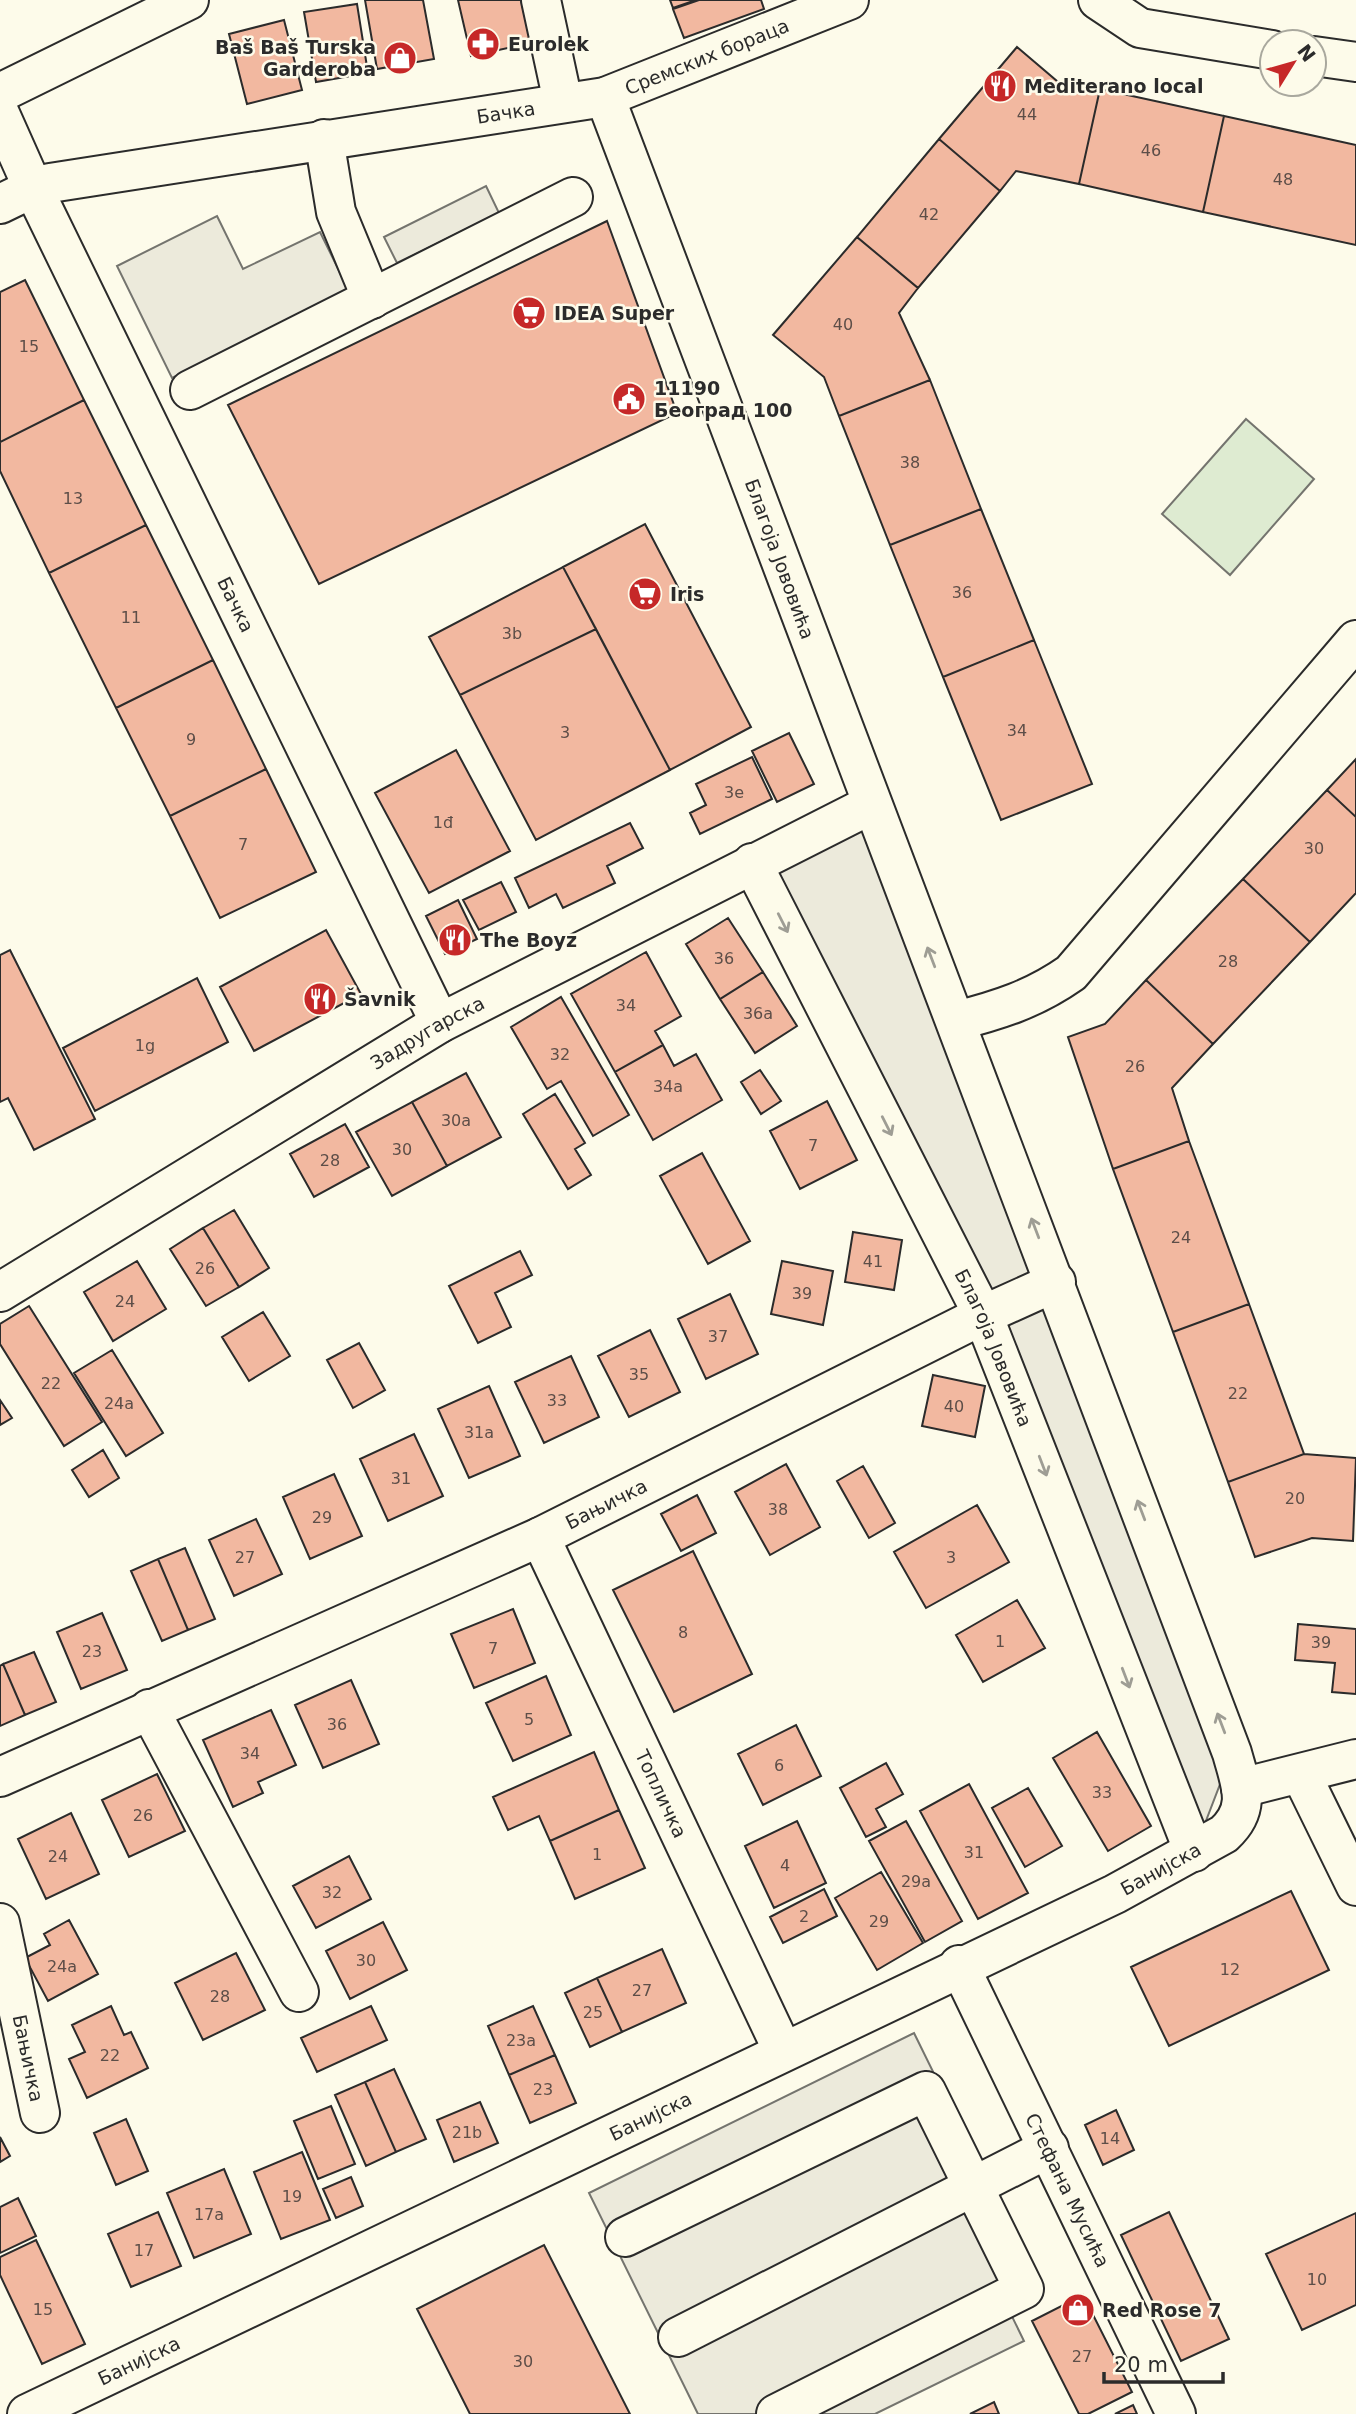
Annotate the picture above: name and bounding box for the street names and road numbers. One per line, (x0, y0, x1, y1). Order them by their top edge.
street label: Сремских бораца (622, 14, 792, 99)
street label: Бачка (475, 97, 537, 128)
street label: Благоја Јововића (741, 476, 819, 642)
street label: Бачка (213, 573, 259, 636)
street label: Задругарска (366, 991, 488, 1074)
street label: Благоја Јововића (950, 1265, 1037, 1430)
street label: Бањичка (562, 1474, 651, 1533)
street label: Топличка (631, 1745, 692, 1841)
street label: Банијска (1117, 1838, 1205, 1900)
street label: Бањичка (9, 2012, 48, 2104)
street label: Банијска (606, 2087, 695, 2145)
street label: Стефана Мусића (1021, 2109, 1114, 2271)
street label: Банијска (94, 2332, 183, 2390)

